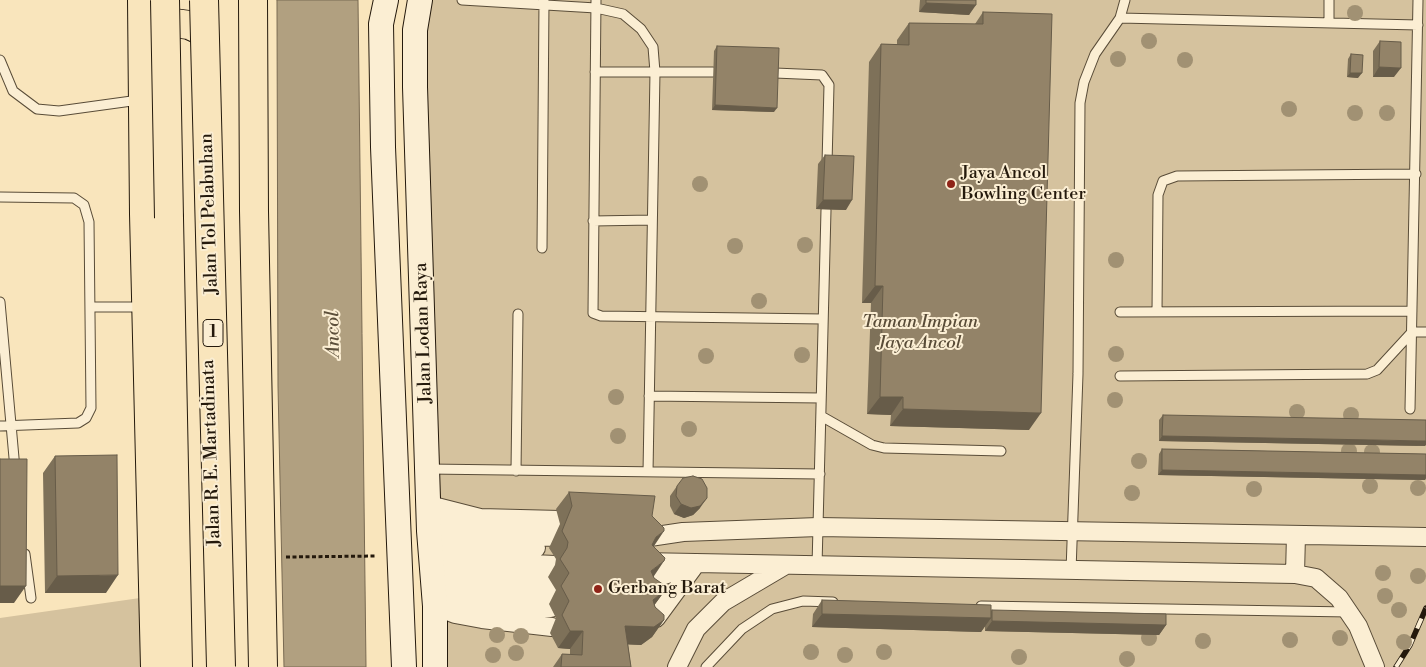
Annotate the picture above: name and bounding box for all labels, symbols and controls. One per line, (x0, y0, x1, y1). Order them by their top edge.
street label: Jalan Tol Pelabuhan (196, 133, 224, 295)
place label: Jaya Ancol Bowling Center (961, 163, 1086, 205)
marker: Jaya Ancol Bowling Center (945, 178, 957, 190)
street label: Jalan Lodan Raya (411, 262, 437, 404)
water label: Ancol (322, 310, 346, 358)
park label: Taman Impian Jaya Ancol (862, 312, 978, 354)
road number: 1 (203, 319, 223, 346)
street label: Jalan R. E. Martadinata (198, 359, 226, 547)
place label: Gerbang Barat (608, 578, 726, 600)
marker: Gerbang Barat (592, 583, 604, 595)

